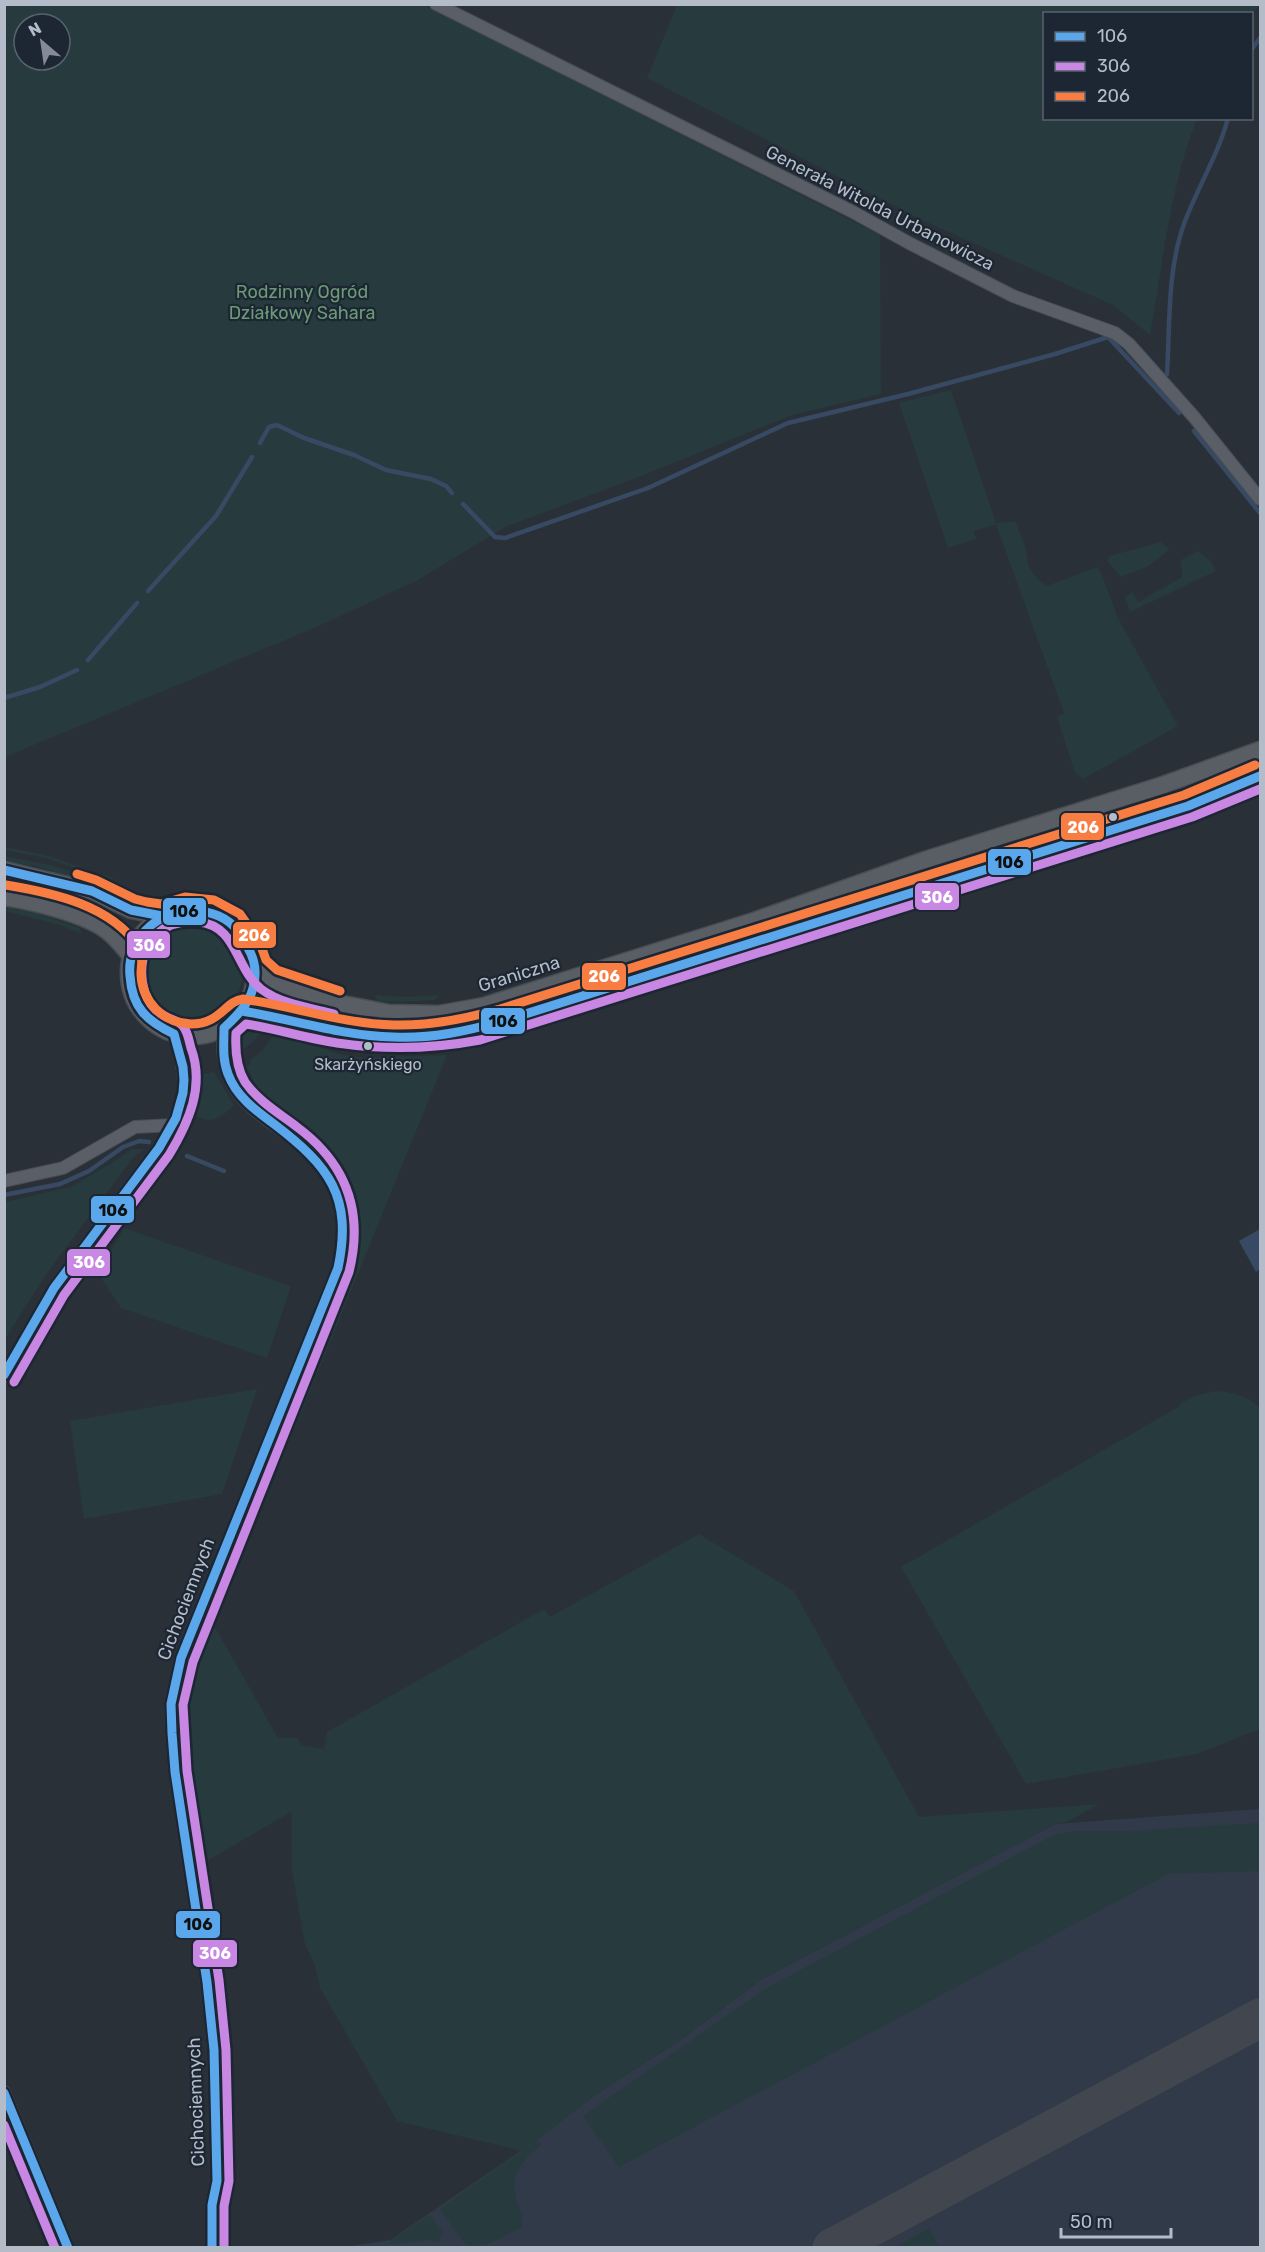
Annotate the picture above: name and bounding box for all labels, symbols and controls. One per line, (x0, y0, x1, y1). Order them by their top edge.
north arrow (12, 12, 72, 72)
legend (1043, 12, 1253, 120)
text: N (25, 18, 45, 40)
text: 106 (1097, 25, 1127, 47)
text: 306 (1097, 55, 1130, 77)
text: 206 (1097, 85, 1130, 107)
street label: Generała Witolda Urbanowicza (762, 141, 998, 275)
park label: Rodzinny Ogród Działkowy Sahara (229, 281, 375, 324)
unlabelled marker (1107, 811, 1119, 823)
line badge: 206 (1060, 812, 1105, 841)
text: 206 (1067, 818, 1099, 837)
line badge: 106 (987, 848, 1032, 876)
text: 106 (994, 853, 1024, 872)
line badge: 306 (914, 882, 960, 911)
text: 306 (921, 888, 953, 907)
line badge: 106 (162, 897, 207, 926)
text: 106 (169, 902, 199, 921)
line badge: 206 (232, 921, 277, 949)
text: 206 (238, 926, 270, 945)
line badge: 306 (126, 930, 171, 959)
text: 306 (133, 936, 165, 955)
street label: Graniczna (476, 951, 562, 997)
line badge: 206 (581, 962, 627, 991)
text: 206 (588, 967, 620, 986)
line badge: 106 (480, 1007, 526, 1035)
text: 106 (488, 1012, 518, 1031)
marker: Skarżyńskiego (362, 1040, 374, 1052)
place label: Skarżyńskiego (314, 1055, 422, 1074)
line badge: 106 (90, 1195, 135, 1224)
text: 106 (98, 1201, 128, 1220)
line badge: 306 (66, 1248, 111, 1277)
text: 306 (73, 1253, 105, 1272)
street label: Cichociemnych (153, 1535, 219, 1663)
line badge: 106 (175, 1910, 221, 1939)
text: 106 (183, 1915, 213, 1934)
line badge: 306 (192, 1939, 238, 1968)
text: 306 (199, 1944, 231, 1963)
street label: Cichociemnych (183, 2037, 209, 2167)
scale bar (1061, 2201, 1170, 2239)
text: 50 m (1070, 2211, 1113, 2233)

